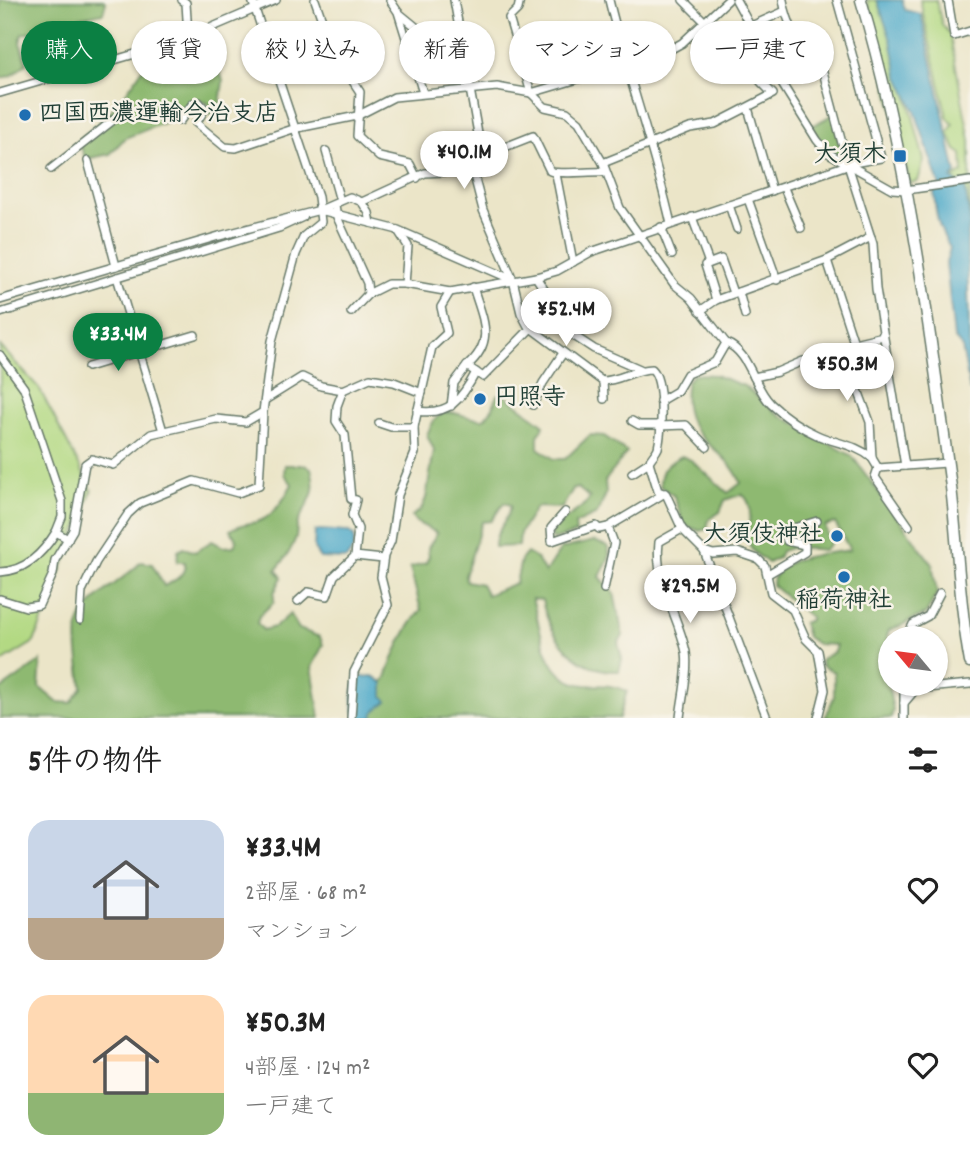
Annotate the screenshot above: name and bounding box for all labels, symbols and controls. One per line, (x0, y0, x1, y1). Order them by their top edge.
chip: 購入 (21, 21, 117, 84)
chip: 賃貸 (131, 21, 227, 84)
chip: 絞り込み (241, 21, 385, 84)
chip: 新着 (399, 21, 495, 84)
chip: マンション (509, 21, 676, 84)
chip: 一戸建て (690, 21, 834, 84)
place label: 四国西濃運輸今治支店 (39, 98, 279, 132)
marker: 四国西濃運輸今治支店 (17, 107, 33, 123)
pin: ¥40.1M (407, 132, 521, 191)
text: ¥40.1M (436, 137, 492, 170)
place label: 大須木 (814, 139, 886, 173)
marker: 大須木 (892, 148, 908, 164)
pin: ¥52.4M (509, 288, 623, 348)
text: ¥52.4M (537, 294, 595, 327)
pin: ¥33.4M (61, 314, 175, 373)
text: ¥33.4M (89, 319, 147, 352)
pin: ¥50.3M (790, 344, 904, 403)
text: ¥50.3M (816, 349, 878, 382)
place label: 円照寺 (494, 382, 566, 416)
marker: 円照寺 (472, 391, 488, 407)
place label: 大須伎神社 (703, 519, 823, 553)
marker: 大須伎神社 (829, 528, 845, 544)
pin: ¥29.5M (633, 566, 747, 625)
marker: 稲荷神社 (836, 569, 852, 585)
text: ¥29.5M (660, 571, 720, 604)
place label: 稲荷神社 (796, 585, 892, 619)
north arrow (878, 626, 948, 696)
map controls (878, 626, 948, 696)
icon: filters (904, 741, 942, 779)
text: 5件の物件 (28, 743, 162, 786)
text: ¥33.4M (245, 829, 321, 872)
icon: home (84, 848, 168, 932)
icon: heart (904, 871, 942, 909)
text: 2部屋 · 68 m² (245, 878, 367, 911)
text: マンション (245, 917, 359, 950)
text: ¥50.3M (245, 1004, 326, 1047)
icon: home (84, 1023, 168, 1107)
icon: heart (904, 1046, 942, 1084)
text: 4部屋 · 124 m² (245, 1053, 370, 1086)
text: 一戸建て (245, 1092, 337, 1125)

